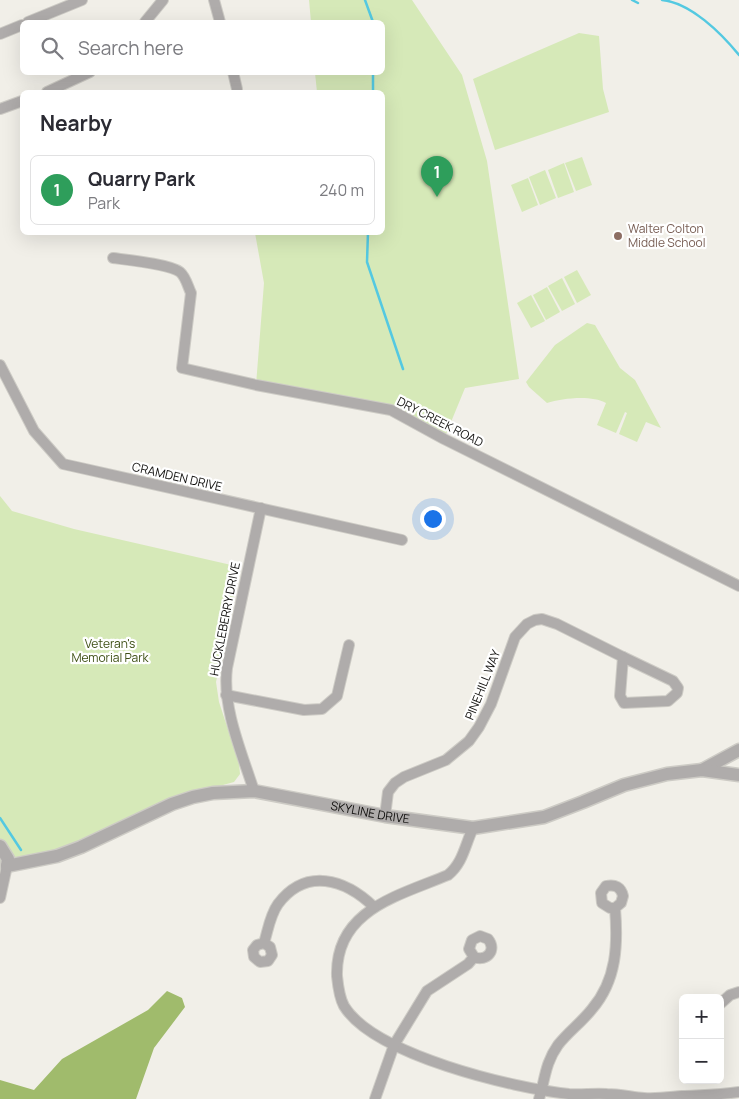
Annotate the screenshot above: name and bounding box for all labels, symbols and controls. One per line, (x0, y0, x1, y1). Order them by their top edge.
search box (20, 20, 385, 75)
icon: search (38, 34, 66, 62)
text: Search here (78, 35, 184, 61)
text: Nearby (40, 109, 112, 137)
pin: 1 (421, 156, 453, 197)
text: Quarry Park (88, 166, 195, 192)
text: 1 (53, 179, 61, 201)
text: 240 m (319, 179, 364, 201)
text: Park (88, 192, 120, 214)
place label: Walter Colton Middle School (628, 220, 706, 251)
marker: Walter Colton Middle School (612, 230, 624, 242)
street label: DRY CREEK ROAD (394, 392, 486, 451)
street label: CRAMDEN DRIVE (130, 458, 224, 495)
your location (420, 506, 446, 532)
street label: HUCKLEBERRY DRIVE (205, 560, 244, 677)
park label: Veteran's Memorial Park (71, 635, 150, 666)
street label: PINEHILL WAY (461, 647, 504, 722)
street label: SKYLINE DRIVE (329, 797, 411, 827)
map controls (679, 994, 724, 1084)
button: + (679, 994, 724, 1039)
button: − (679, 1039, 724, 1084)

